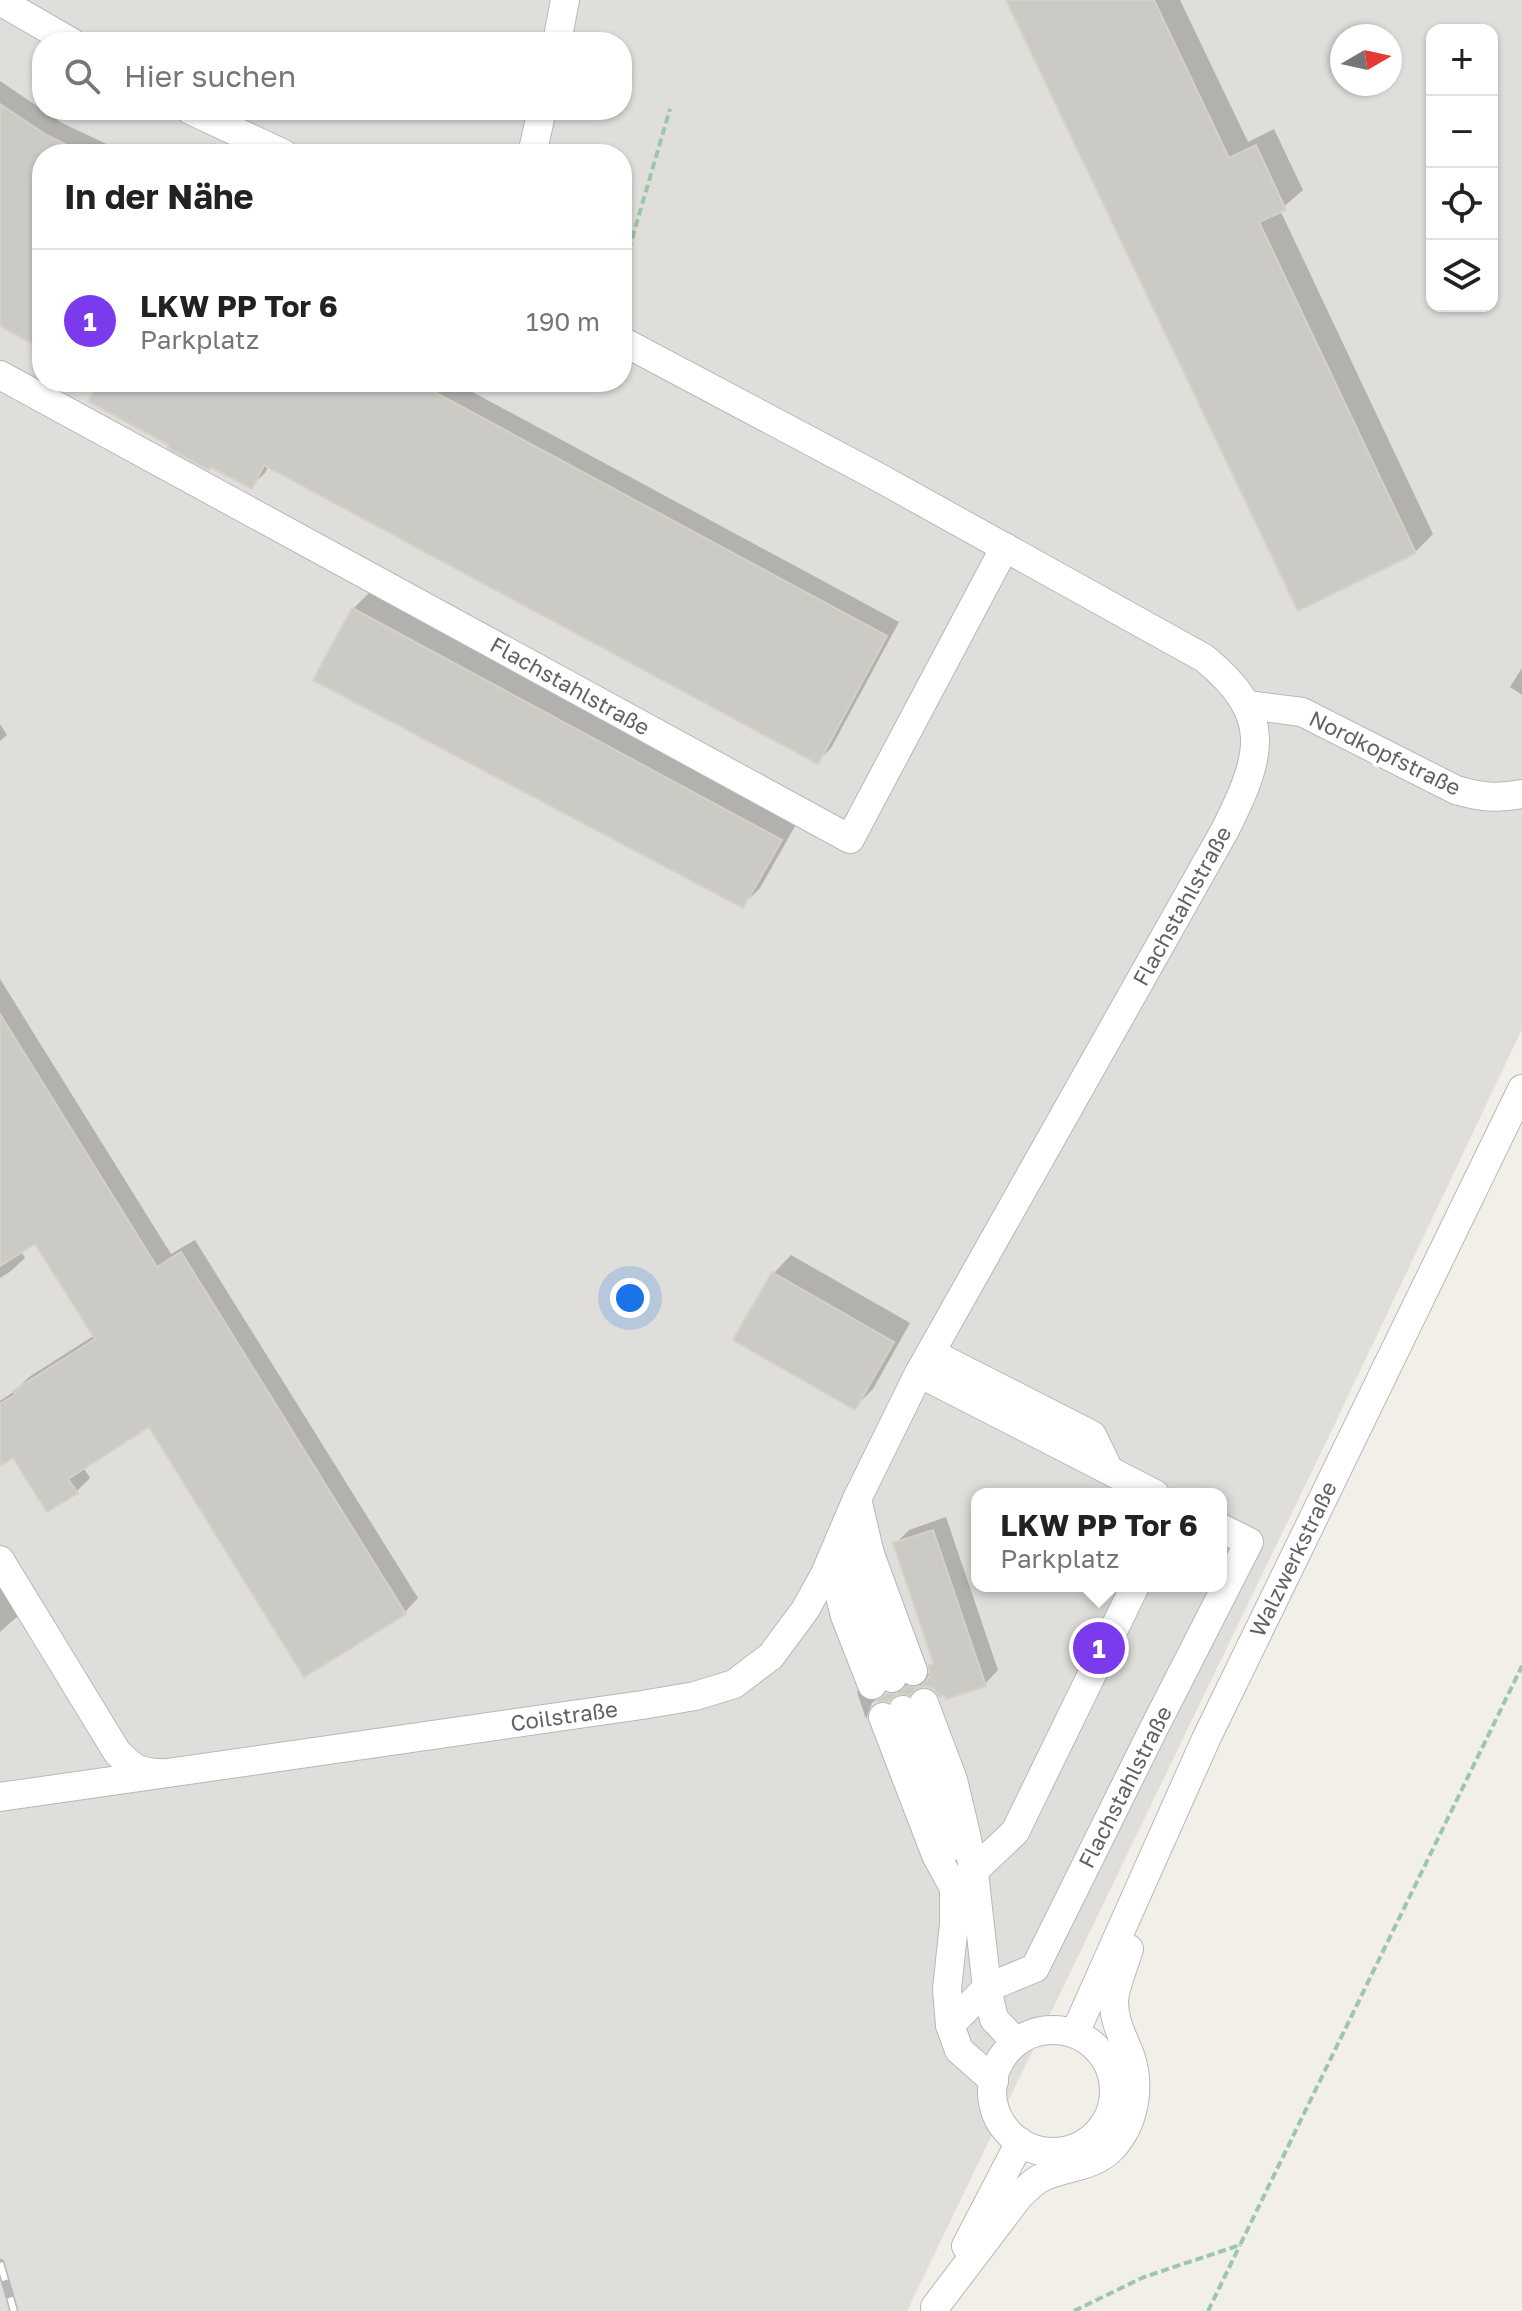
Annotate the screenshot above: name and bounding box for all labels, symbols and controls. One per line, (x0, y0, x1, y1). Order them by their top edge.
north arrow (1330, 24, 1402, 96)
map controls (1426, 24, 1498, 312)
button: + (1426, 24, 1498, 96)
search box (32, 32, 632, 120)
icon: search (60, 54, 104, 98)
text: Hier suchen (124, 58, 296, 94)
button: − (1426, 96, 1498, 168)
button: locate (1426, 168, 1498, 240)
text: In der Nähe (64, 176, 254, 216)
button: layers (1426, 240, 1498, 312)
text: LKW PP Tor 6 (140, 288, 338, 324)
text: 1 (83, 306, 97, 337)
text: 190 m (526, 306, 600, 337)
text: Parkplatz (140, 324, 259, 355)
street label: Flachstahlstraße (486, 631, 655, 741)
street label: Nordkopfstraße (1305, 704, 1465, 801)
street label: Flachstahlstraße (1127, 821, 1237, 990)
your location (610, 1278, 650, 1318)
street label: Walzwerkstraße (1243, 1477, 1342, 1641)
popup (971, 1488, 1227, 1592)
text: LKW PP Tor 6 (1000, 1507, 1198, 1543)
text: Parkplatz (1000, 1543, 1119, 1574)
pin: 1 (1073, 1618, 1125, 1678)
street label: Coilstraße (509, 1695, 619, 1736)
street label: Flachstahlstraße (1072, 1701, 1177, 1872)

